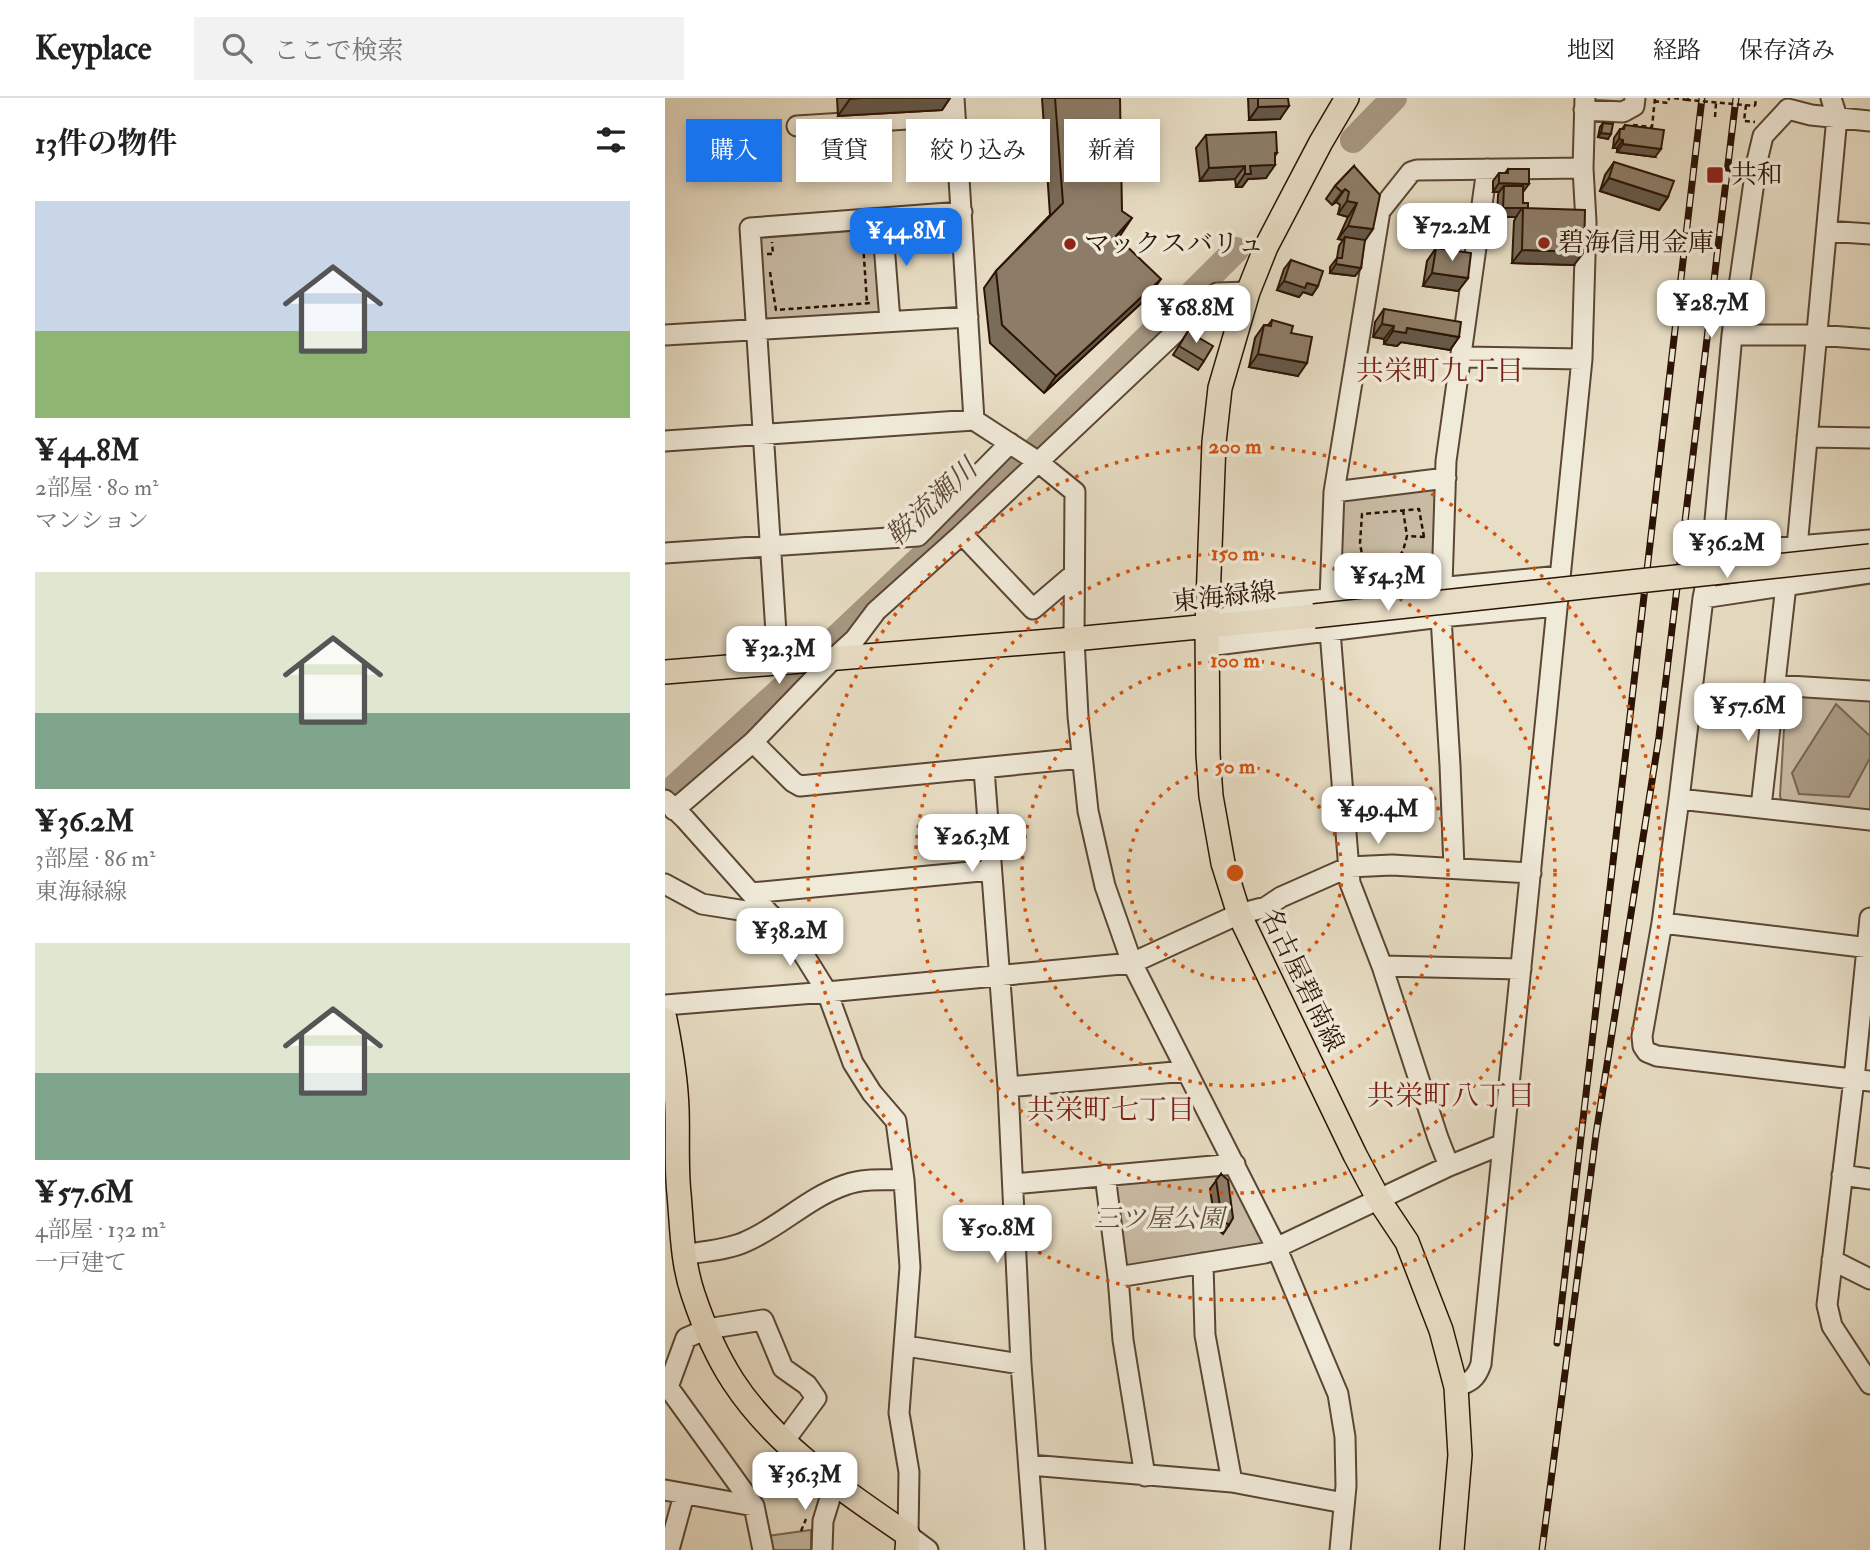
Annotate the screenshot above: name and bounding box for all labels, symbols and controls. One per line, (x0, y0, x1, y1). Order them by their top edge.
search box (194, 17, 684, 80)
text: Keyplace (35, 28, 152, 69)
icon: search (218, 29, 256, 67)
text: ここで検索 (274, 35, 404, 67)
text: 地図 (1567, 35, 1615, 66)
text: 経路 (1653, 35, 1701, 66)
text: 保存済み (1739, 35, 1835, 66)
chip: 購入 (686, 119, 782, 182)
chip: 賃貸 (796, 119, 892, 182)
chip: 絞り込み (906, 119, 1050, 182)
chip: 新着 (1064, 119, 1160, 182)
icon: filters (592, 121, 630, 159)
text: 13件の物件 (35, 125, 177, 162)
place label: 共和 (1731, 159, 1783, 191)
marker: 共和 (1705, 165, 1725, 185)
pin: ¥72.2M (1395, 204, 1509, 263)
pin: ¥44.8M (849, 208, 963, 268)
text: ¥72.2M (1413, 211, 1491, 240)
text: ¥44.8M (866, 216, 946, 245)
place label: 碧海信用金庫 (1558, 227, 1714, 259)
place label: マックスバリュ (1084, 228, 1264, 260)
marker: 碧海信用金庫 (1536, 235, 1552, 251)
marker: マックスバリュ (1062, 236, 1078, 252)
icon: home (270, 246, 396, 372)
pin: ¥28.7M (1654, 280, 1768, 340)
pin: ¥68.8M (1139, 286, 1253, 345)
text: ¥28.7M (1673, 288, 1749, 317)
text: ¥68.8M (1157, 293, 1235, 322)
district label: 共栄町九丁目 (1356, 354, 1524, 389)
text: ¥44.8M (35, 432, 139, 469)
text: 200 m (1209, 433, 1262, 460)
water label: 鞍流瀬川 (879, 450, 987, 554)
text: 2部屋 · 80 m² (35, 473, 159, 502)
text: マンション (35, 506, 149, 535)
pin: ¥36.2M (1670, 520, 1784, 580)
text: ¥36.2M (1689, 528, 1765, 557)
text: 150 m (1211, 540, 1260, 567)
pin: ¥54.3M (1331, 554, 1445, 613)
text: ¥54.3M (1350, 561, 1426, 590)
street label: 東海緑線 (1171, 576, 1277, 618)
icon: home (270, 617, 396, 743)
pin: ¥32.3M (722, 626, 836, 686)
text: ¥32.3M (742, 634, 816, 663)
text: 100 m (1210, 647, 1261, 674)
pin: ¥57.6M (1691, 684, 1805, 743)
text: ¥57.6M (1710, 691, 1786, 720)
text: 50 m (1215, 753, 1256, 780)
pin: ¥49.4M (1321, 786, 1435, 846)
text: ¥49.4M (1338, 794, 1418, 823)
text: ¥36.2M (35, 803, 134, 840)
pin: ¥26.3M (915, 814, 1029, 874)
text: ¥26.3M (934, 822, 1010, 851)
text: 3部屋 · 86 m² (35, 844, 156, 873)
centre of rings (1223, 861, 1247, 885)
text: 東海緑線 (35, 877, 127, 906)
street label: 名古屋碧南線 (1253, 903, 1351, 1057)
pin: ¥38.2M (733, 908, 847, 968)
text: ¥38.2M (752, 916, 828, 945)
icon: home (270, 988, 396, 1114)
district label: 共栄町八丁目 (1367, 1079, 1535, 1114)
district label: 共栄町七丁目 (1027, 1093, 1195, 1128)
text: ¥57.6M (35, 1174, 134, 1211)
park label: 三ツ屋公園 (1094, 1203, 1228, 1235)
pin: ¥50.8M (940, 1206, 1054, 1265)
text: ¥50.8M (959, 1213, 1035, 1242)
text: 4部屋 · 132 m² (35, 1215, 165, 1244)
text: 一戸建て (35, 1248, 127, 1277)
pin: ¥36.3M (748, 1452, 862, 1512)
text: ¥36.3M (768, 1460, 842, 1489)

